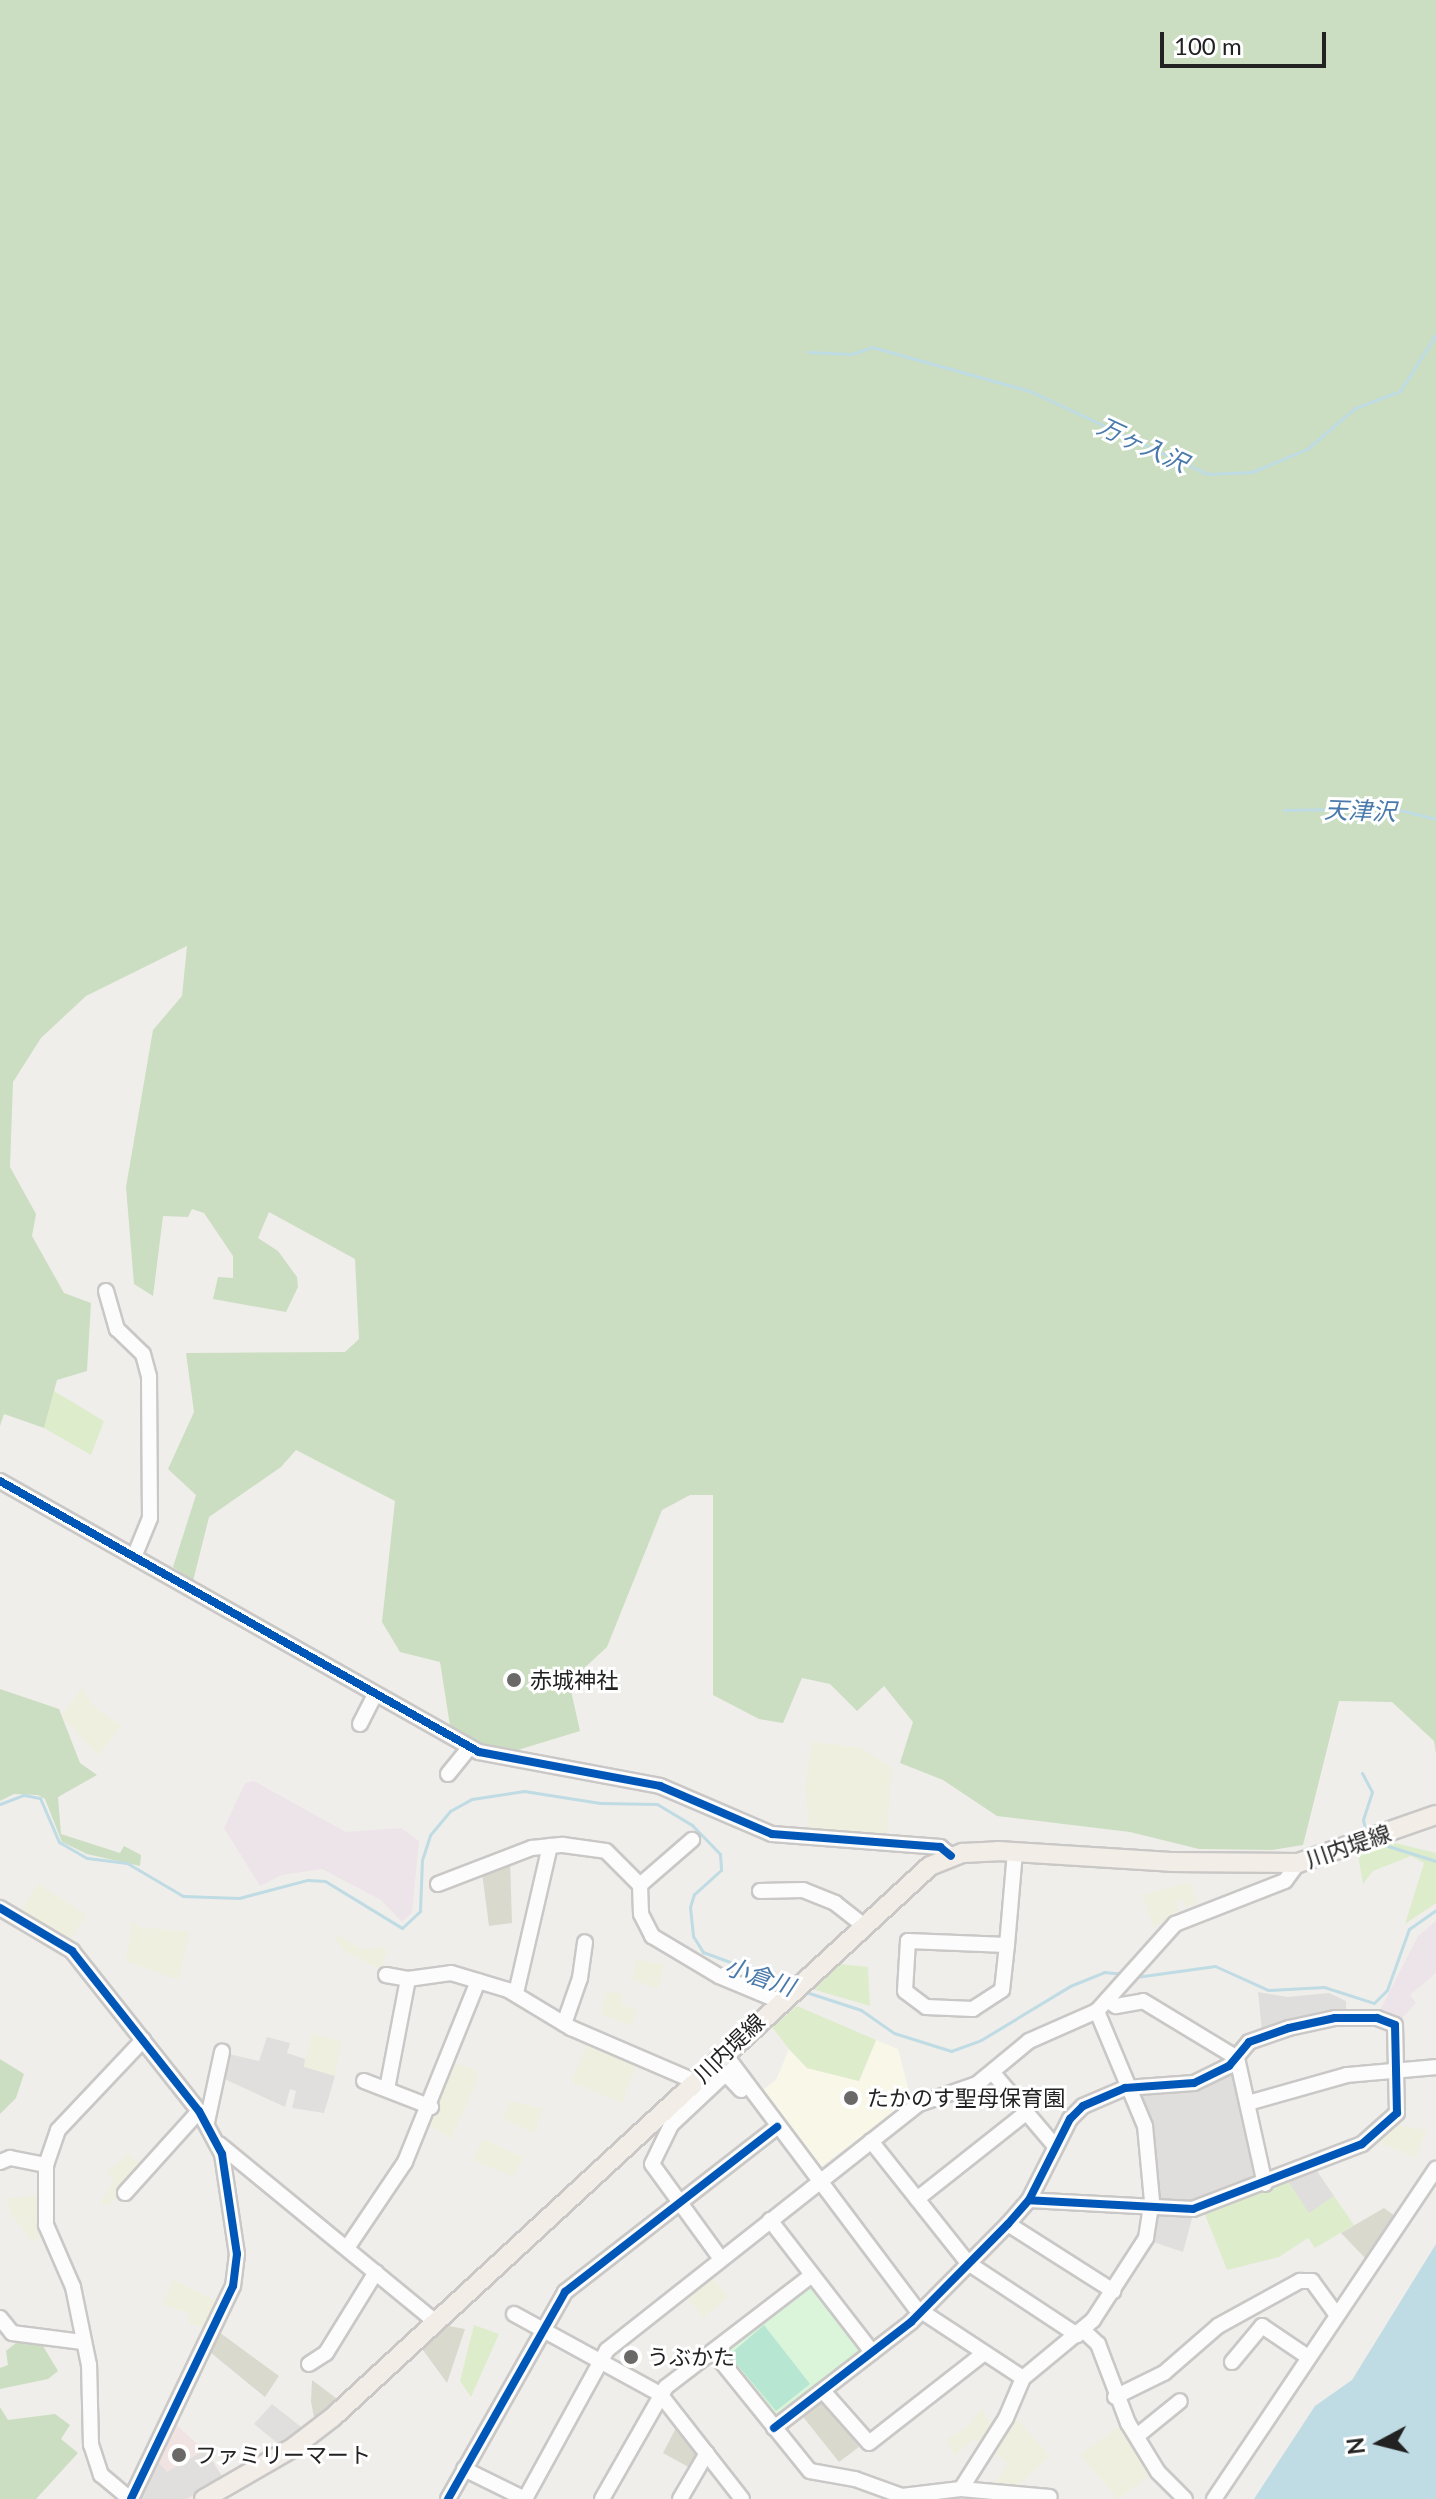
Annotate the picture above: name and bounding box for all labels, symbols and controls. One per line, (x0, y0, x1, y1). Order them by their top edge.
scale bar (1164, 16, 1330, 66)
text: 100 m (1174, 31, 1242, 60)
water label: 万ヶ入沢 (1093, 411, 1193, 477)
water label: 天津沢 (1324, 794, 1396, 826)
place label: 赤城神社 (530, 1667, 618, 1693)
marker: 赤城神社 (505, 1671, 523, 1689)
street label: 川内堤線 (1302, 1819, 1394, 1873)
water label: 小倉川 (721, 1951, 799, 2001)
street label: 川内堤線 (688, 2008, 770, 2088)
place label: たかのす聖母保育園 (867, 2085, 1065, 2111)
marker: たかのす聖母保育園 (842, 2089, 860, 2107)
place label: うぶかた (647, 2344, 735, 2370)
marker: うぶかた (622, 2348, 640, 2366)
north arrow (1340, 2403, 1420, 2483)
text: N (1341, 2436, 1370, 2456)
place label: ファミリーマート (195, 2442, 371, 2468)
marker: ファミリーマート (170, 2446, 188, 2464)

